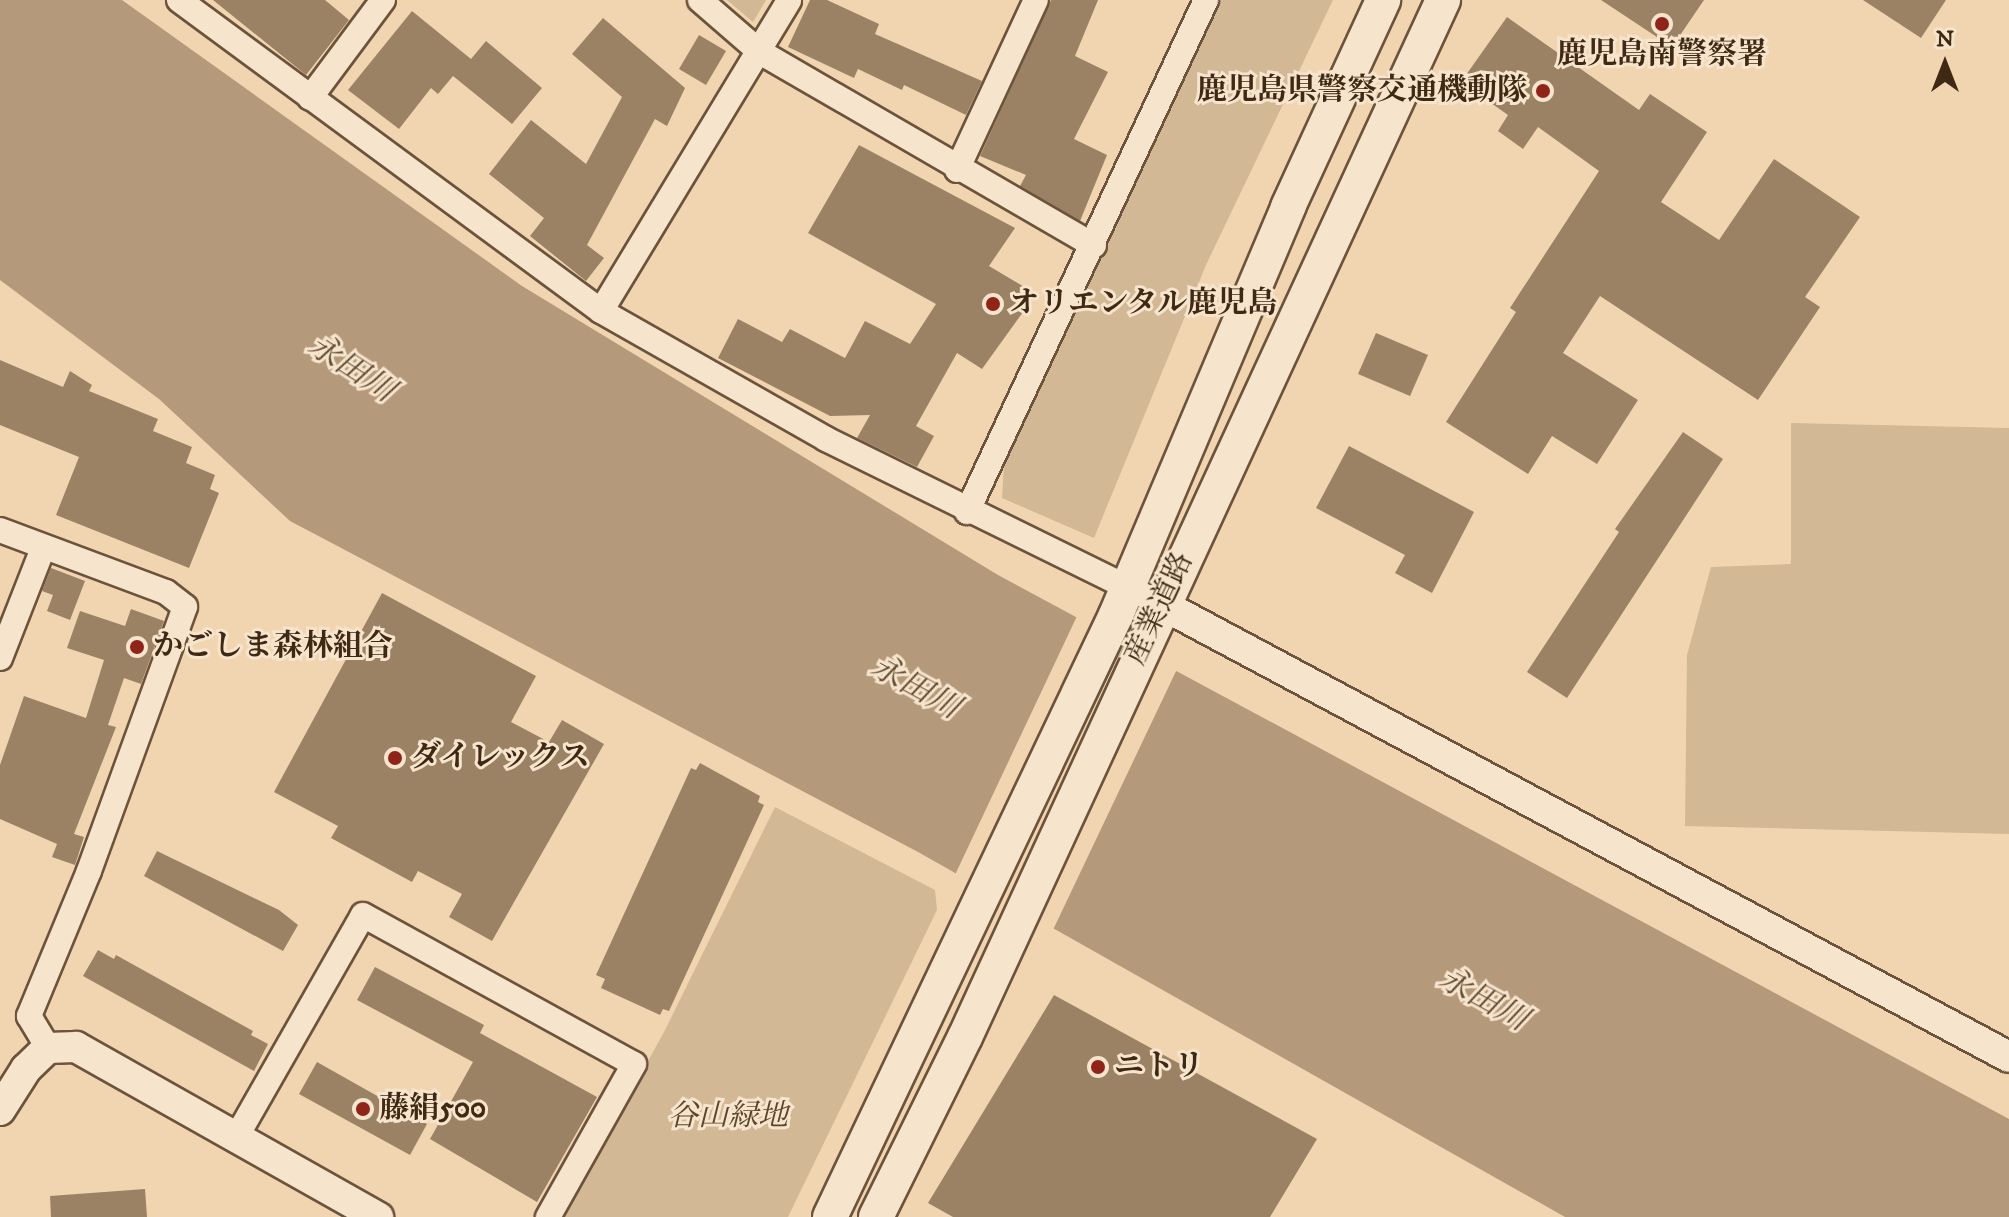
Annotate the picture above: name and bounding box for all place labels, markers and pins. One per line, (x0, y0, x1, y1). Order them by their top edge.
marker: 鹿児島南警察署 (1653, 15, 1671, 33)
place label: 鹿児島南警察署 (1557, 37, 1767, 73)
place label: 鹿児島県警察交通機動隊 (1197, 73, 1527, 109)
marker: 鹿児島県警察交通機動隊 (1534, 82, 1552, 100)
place label: オリエンタル鹿児島 (1009, 286, 1279, 322)
marker: オリエンタル鹿児島 (984, 295, 1002, 313)
place label: かごしま森林組合 (153, 629, 393, 665)
marker: かごしま森林組合 (128, 638, 146, 656)
place label: ダイレックス (411, 740, 591, 776)
marker: ダイレックス (386, 749, 404, 767)
place label: ニトリ (1114, 1049, 1204, 1085)
marker: ニトリ (1089, 1058, 1107, 1076)
place label: 藤絹500 (379, 1091, 486, 1127)
marker: 藤絹500 (354, 1100, 372, 1118)

